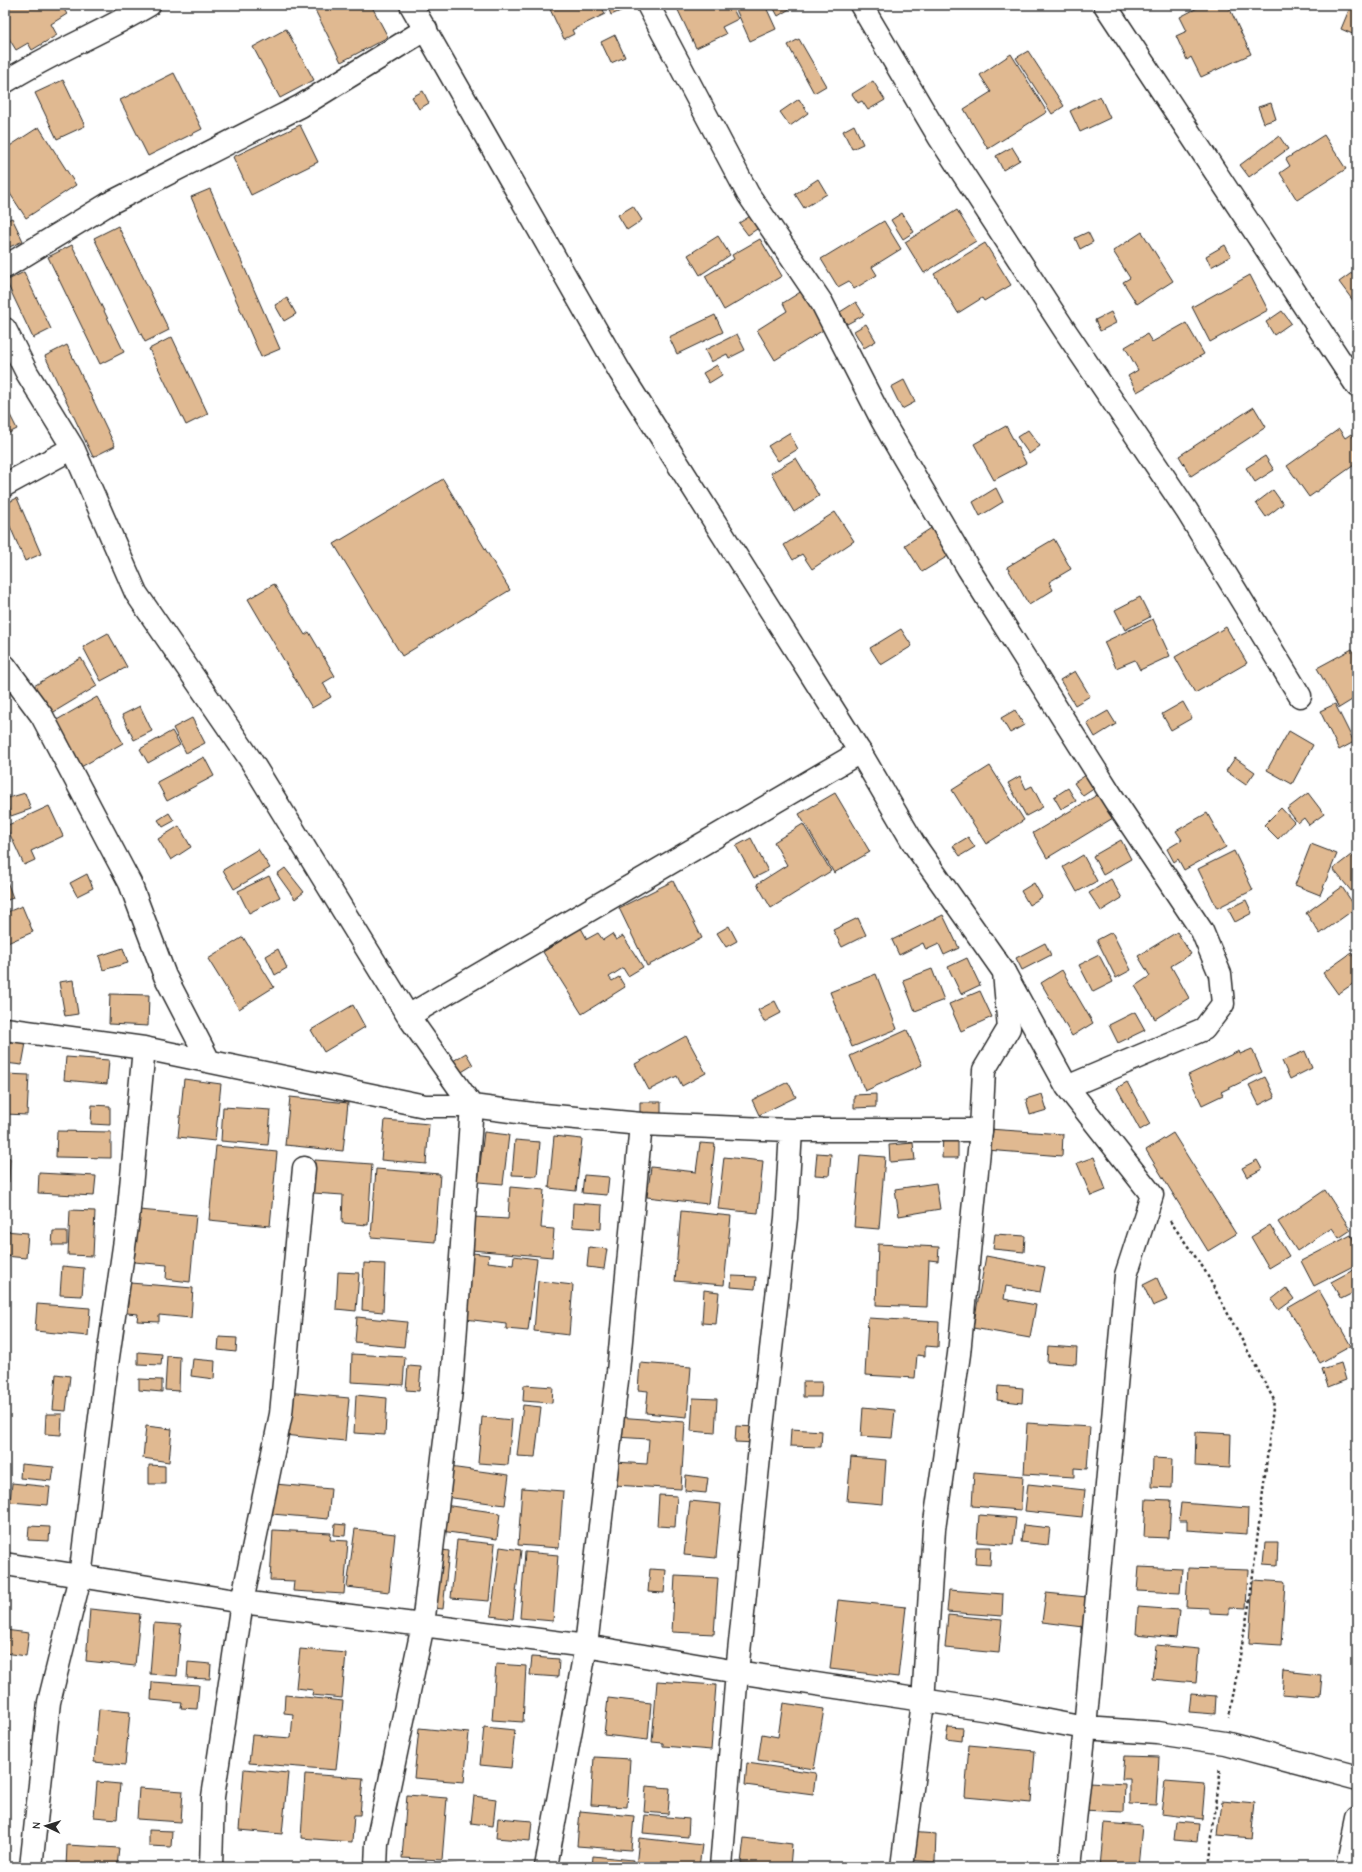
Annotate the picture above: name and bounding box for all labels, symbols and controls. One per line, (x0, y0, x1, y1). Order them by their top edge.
north arrow (26, 1806, 66, 1846)
text: N (30, 1821, 43, 1829)

